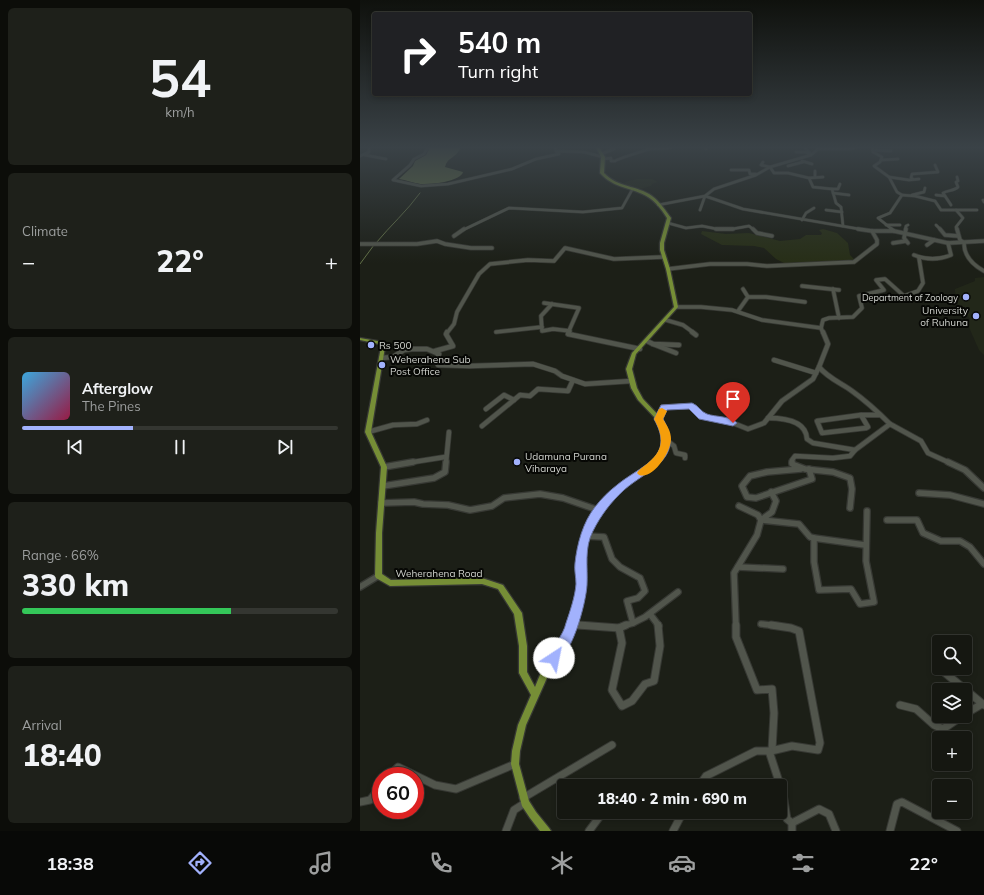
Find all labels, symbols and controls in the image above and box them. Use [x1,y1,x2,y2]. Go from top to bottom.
text: 540 m [458,25,541,60]
icon: right [392,28,444,80]
text: 54 [149,45,211,110]
text: Turn right [458,60,538,83]
text: km/h [165,104,195,120]
text: Climate [22,223,68,239]
text: 22° [156,242,204,280]
text: − [22,248,35,276]
text: + [325,248,338,276]
place label: Department of Zoology [862,292,958,304]
marker: Department of Zoology [961,292,971,302]
place label: University of Ruhuna [920,304,969,329]
marker: University of Ruhuna [971,311,981,321]
place label: Rs 500 [379,339,411,352]
marker: Rs 500 [366,340,376,350]
place label: Weherahena Sub Post Office [390,353,471,378]
marker: Weherahena Sub Post Office [377,360,387,370]
text: Afterglow [82,379,153,398]
pin [716,382,750,423]
icon: arrive [722,388,744,410]
text: The Pines [82,398,141,414]
icon: previous [64,436,86,458]
icon: pause [169,436,191,458]
icon: next [274,436,296,458]
place label: Udamuna Purana Viharaya [525,450,607,475]
marker: Udamuna Purana Viharaya [512,457,522,467]
text: Range · 66% [22,547,99,563]
text: 330 km [22,566,129,604]
street label: Weherahena Road [395,567,483,580]
map controls [932,635,972,819]
button: search [932,635,972,675]
position arrow [533,637,575,679]
button: layers [932,683,972,723]
text: Arrival [22,717,62,733]
button: + [932,731,972,771]
text: 18:40 [22,736,102,774]
speed limit sign: 60 [372,767,424,819]
button: − [932,779,972,819]
text: 18:40 · 2 min · 690 m [597,789,747,808]
icon: directions [186,849,214,877]
icon: music [307,849,335,877]
icon: phone [427,849,455,877]
icon: climate [548,849,576,877]
icon: car [668,849,696,877]
icon: filters [789,849,817,877]
text: 18:38 [46,852,94,875]
text: 22° [909,852,938,875]

